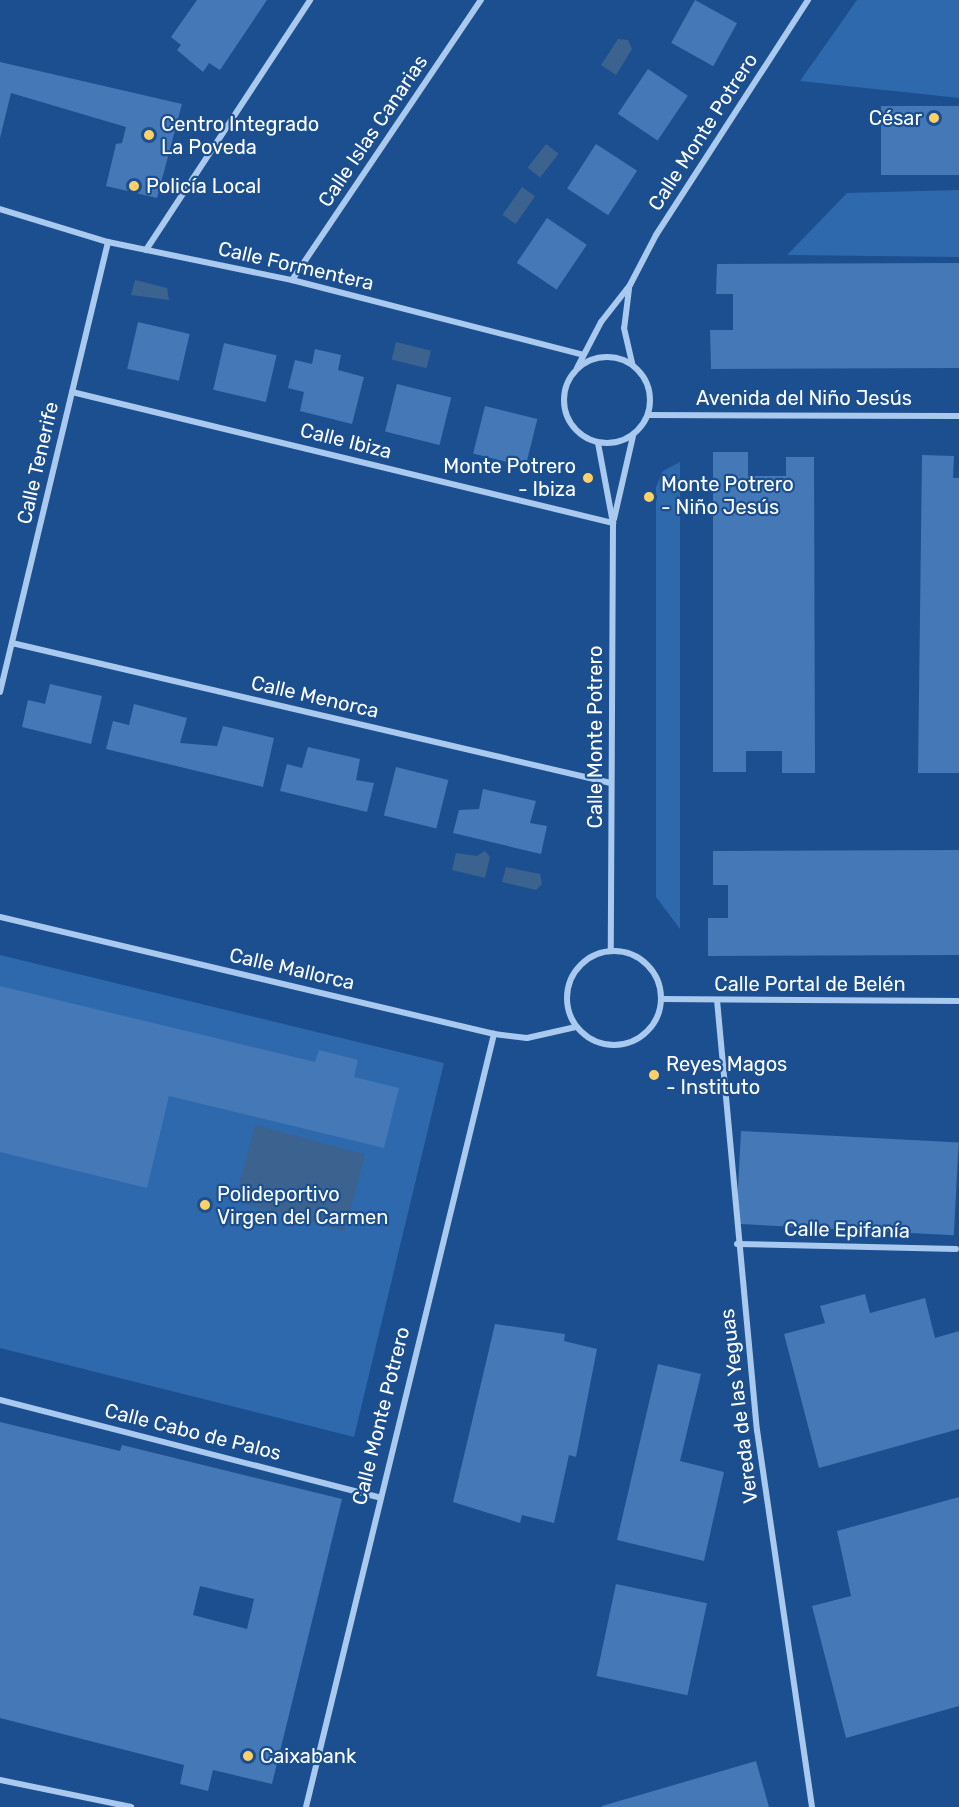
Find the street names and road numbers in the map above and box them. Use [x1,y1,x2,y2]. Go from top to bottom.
street label: Calle Monte Potrero [643,49,763,215]
street label: Calle Islas Canarias [313,50,433,212]
street label: Calle Formentera [216,236,376,296]
street label: Avenida del Niño Jesús [696,386,912,410]
street label: Calle Tenerife [12,399,64,527]
street label: Calle Ibiza [298,418,394,464]
street label: Calle Monte Potrero [583,646,607,828]
street label: Calle Menorca [249,671,381,723]
street label: Calle Mallorca [227,943,357,995]
street label: Calle Portal de Belén [714,972,906,996]
street label: Calle Epifanía [784,1217,910,1243]
street label: Vereda de las Yeguas [715,1307,763,1505]
street label: Calle Monte Potrero [347,1324,415,1508]
street label: Calle Cabo de Palos [102,1398,284,1466]

